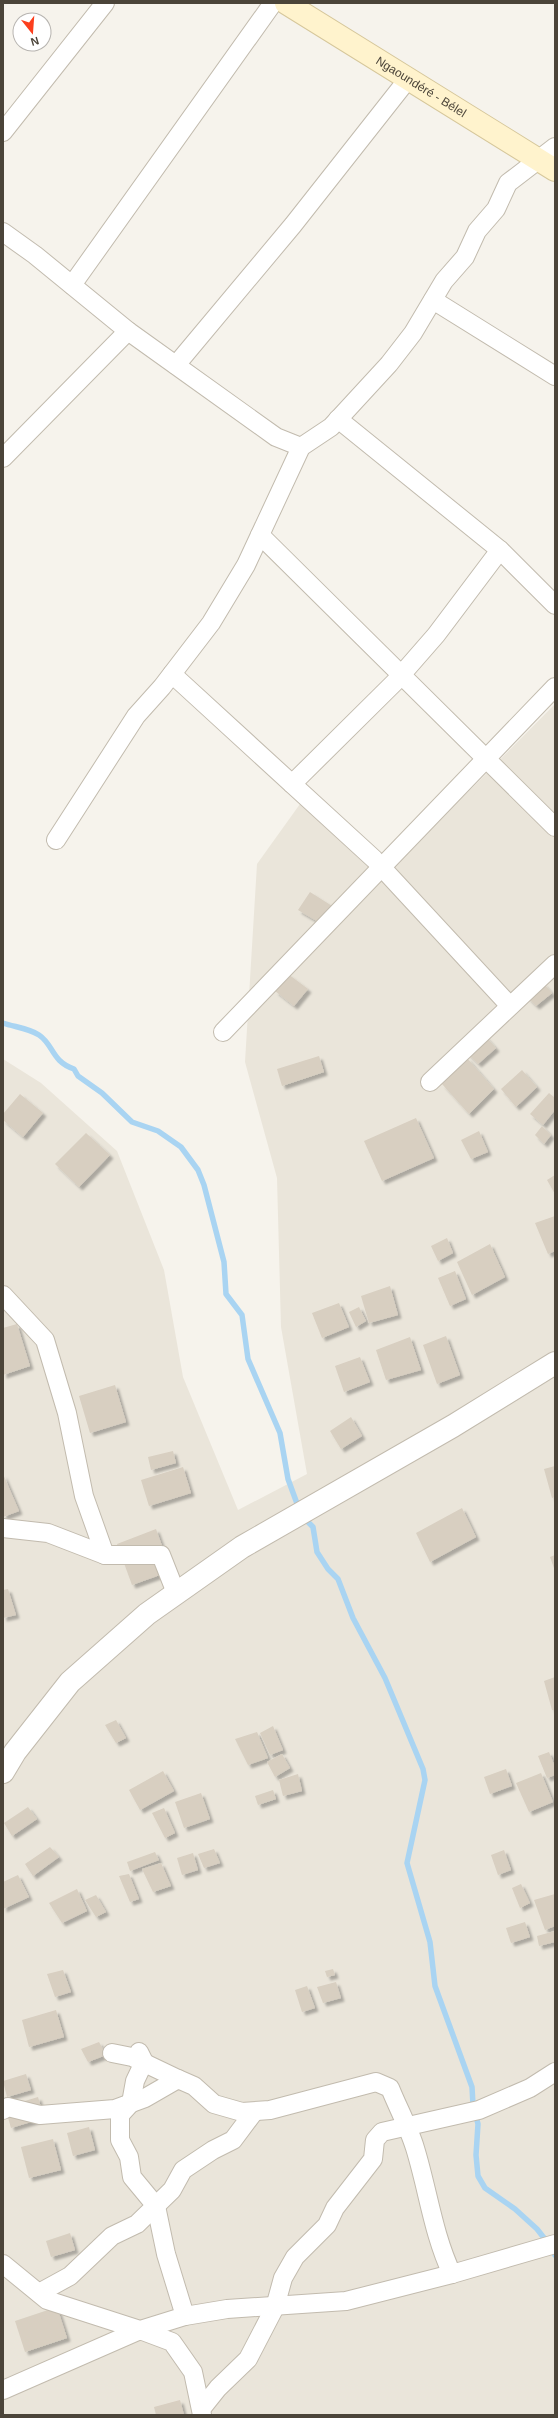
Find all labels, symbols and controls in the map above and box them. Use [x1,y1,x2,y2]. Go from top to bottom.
north arrow [12,12,52,52]
text: N [29,35,40,48]
street label: Ngaoundéré - Bélel [373,54,469,120]

